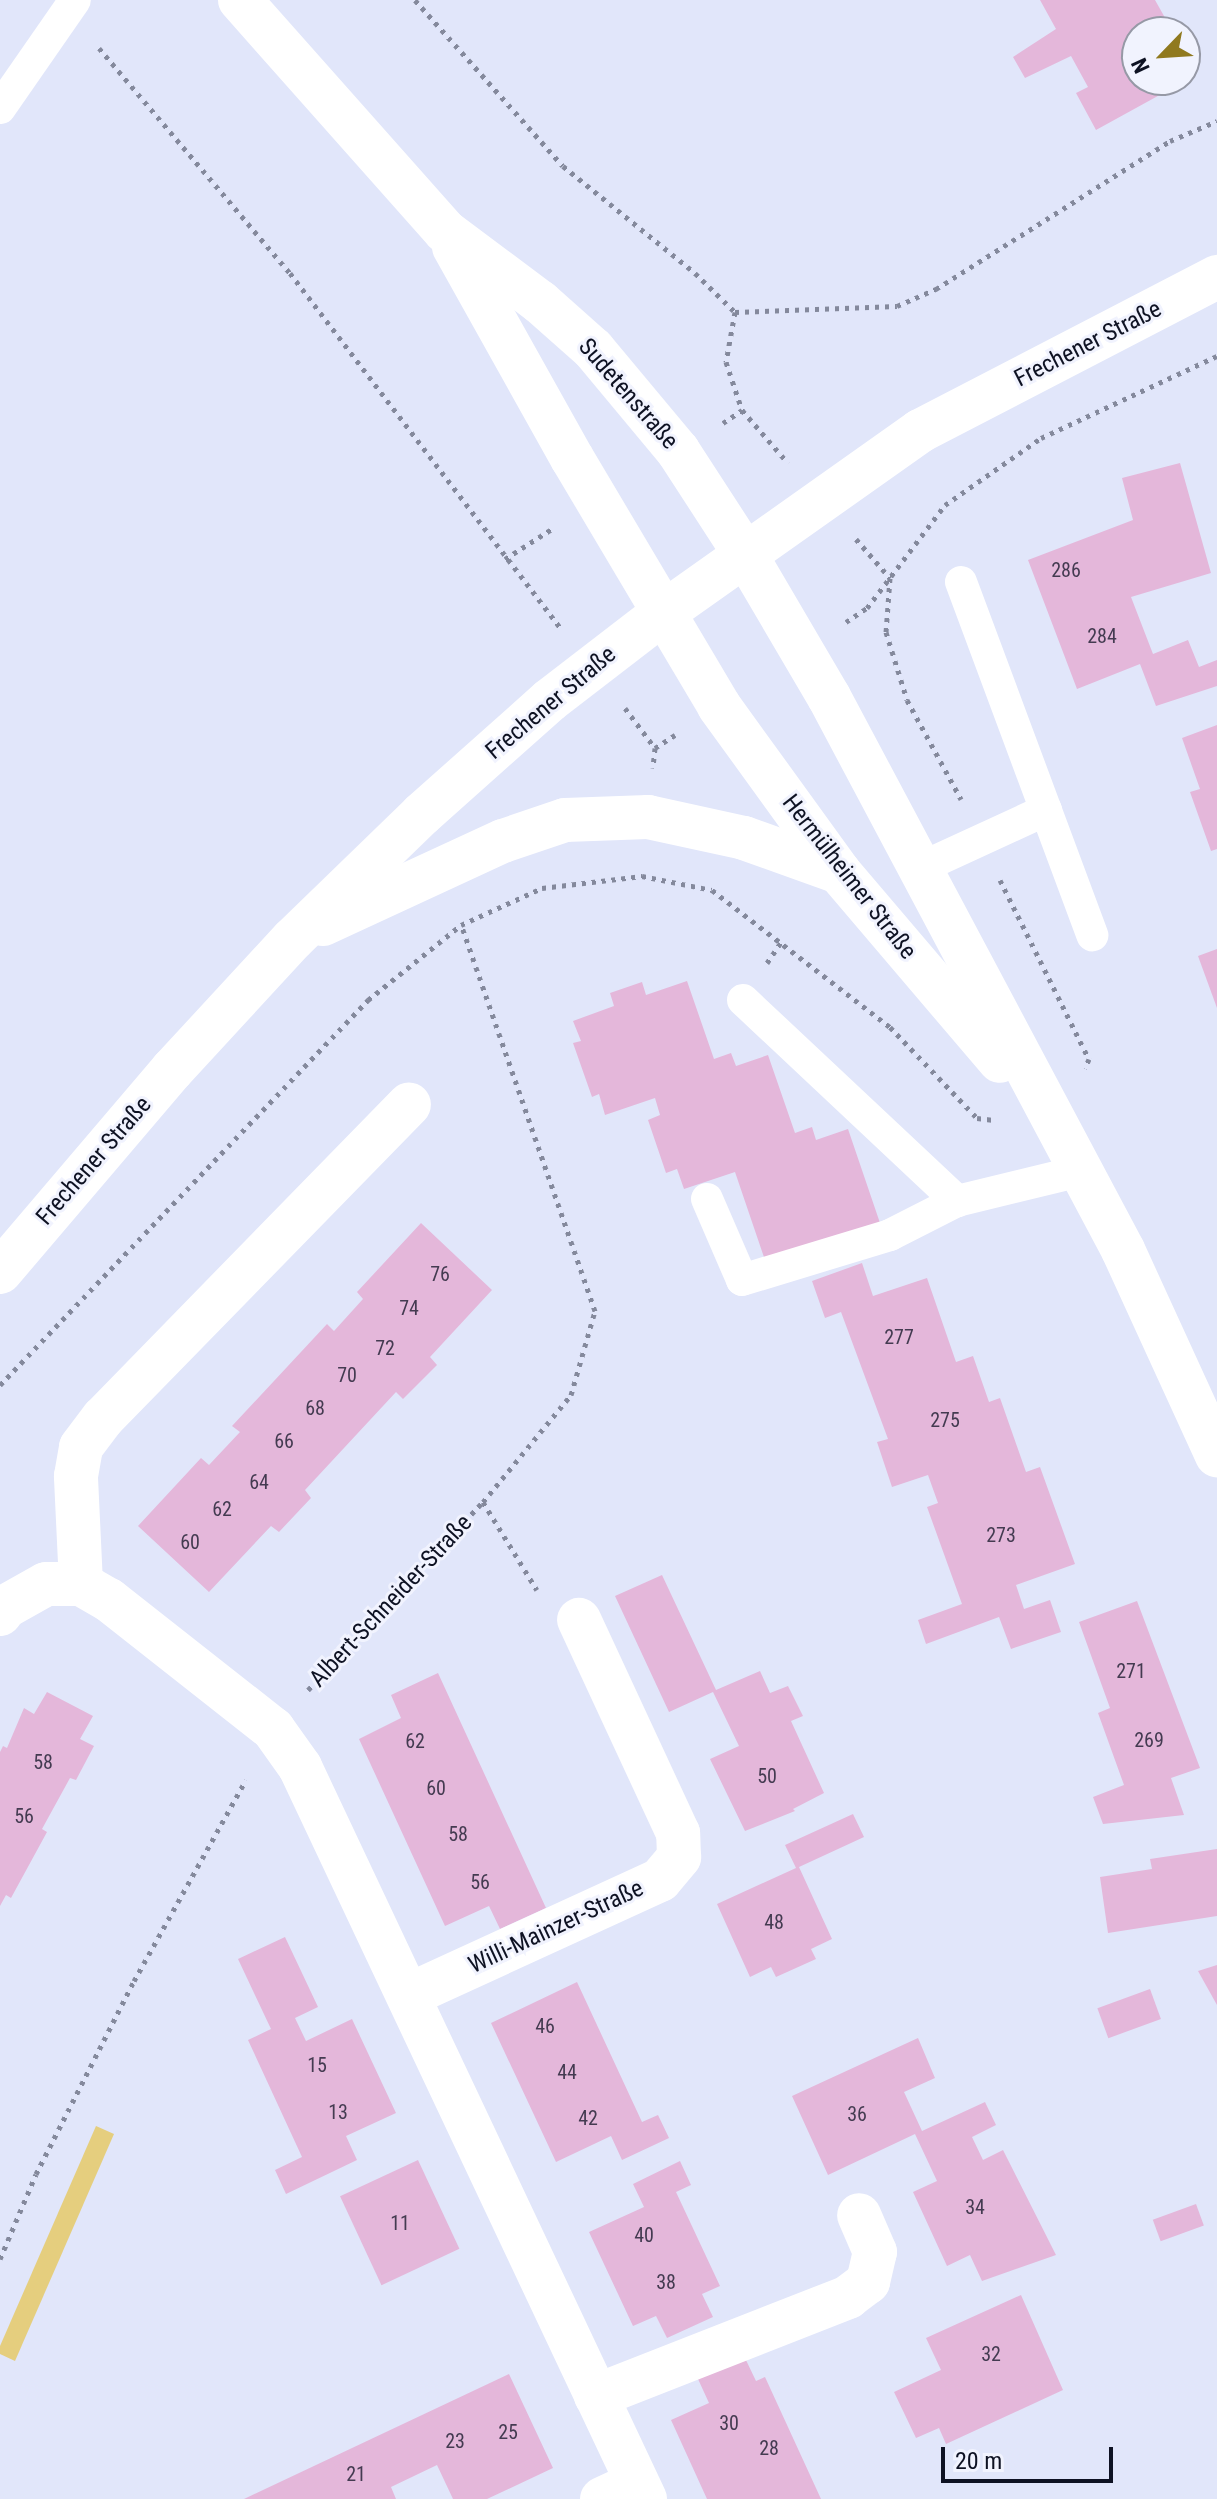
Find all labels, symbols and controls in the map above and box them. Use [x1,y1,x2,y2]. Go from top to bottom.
north arrow [1121,16,1201,96]
text: N [1126,54,1155,77]
street label: Frechener Straße [1010,295,1166,393]
street label: Sudetenstraße [572,333,684,455]
house number: 286 [1051,558,1081,582]
house number: 284 [1087,624,1117,648]
street label: Frechener Straße [480,640,622,766]
street label: Hermülheimer Straße [776,789,922,965]
street label: Frechener Straße [30,1091,158,1231]
house number: 76 [430,1262,450,1286]
house number: 74 [399,1296,419,1320]
house number: 277 [884,1325,914,1349]
house number: 72 [375,1336,395,1360]
house number: 70 [337,1363,357,1387]
house number: 68 [305,1396,325,1420]
house number: 275 [930,1408,960,1432]
house number: 66 [274,1429,294,1453]
house number: 64 [249,1470,269,1494]
house number: 62 [212,1497,232,1521]
street label: Albert-Schneider-Straße [304,1509,478,1693]
house number: 273 [986,1523,1016,1547]
house number: 60 [180,1530,200,1554]
house number: 271 [1116,1659,1146,1683]
house number: 269 [1134,1728,1164,1752]
house number: 62 [405,1729,425,1753]
house number: 58 [33,1750,53,1774]
house number: 50 [757,1764,777,1788]
house number: 60 [426,1776,446,1800]
house number: 56 [14,1804,34,1828]
house number: 58 [448,1822,468,1846]
house number: 56 [470,1870,490,1894]
street label: Willi-Mainzer-Straße [464,1874,648,1980]
house number: 48 [764,1910,784,1934]
house number: 46 [535,2014,555,2038]
house number: 15 [307,2053,327,2077]
house number: 44 [557,2060,577,2084]
house number: 13 [328,2100,348,2124]
house number: 36 [847,2102,867,2126]
house number: 42 [578,2106,598,2130]
house number: 34 [965,2195,985,2219]
house number: 11 [390,2211,410,2235]
house number: 40 [634,2223,654,2247]
house number: 38 [656,2270,676,2294]
house number: 32 [981,2342,1001,2366]
house number: 30 [719,2411,739,2435]
house number: 25 [498,2420,518,2444]
house number: 23 [445,2429,465,2453]
scale bar [945,2431,1117,2481]
house number: 28 [759,2436,779,2460]
text: 20 m [955,2447,1002,2475]
house number: 21 [346,2462,366,2486]

